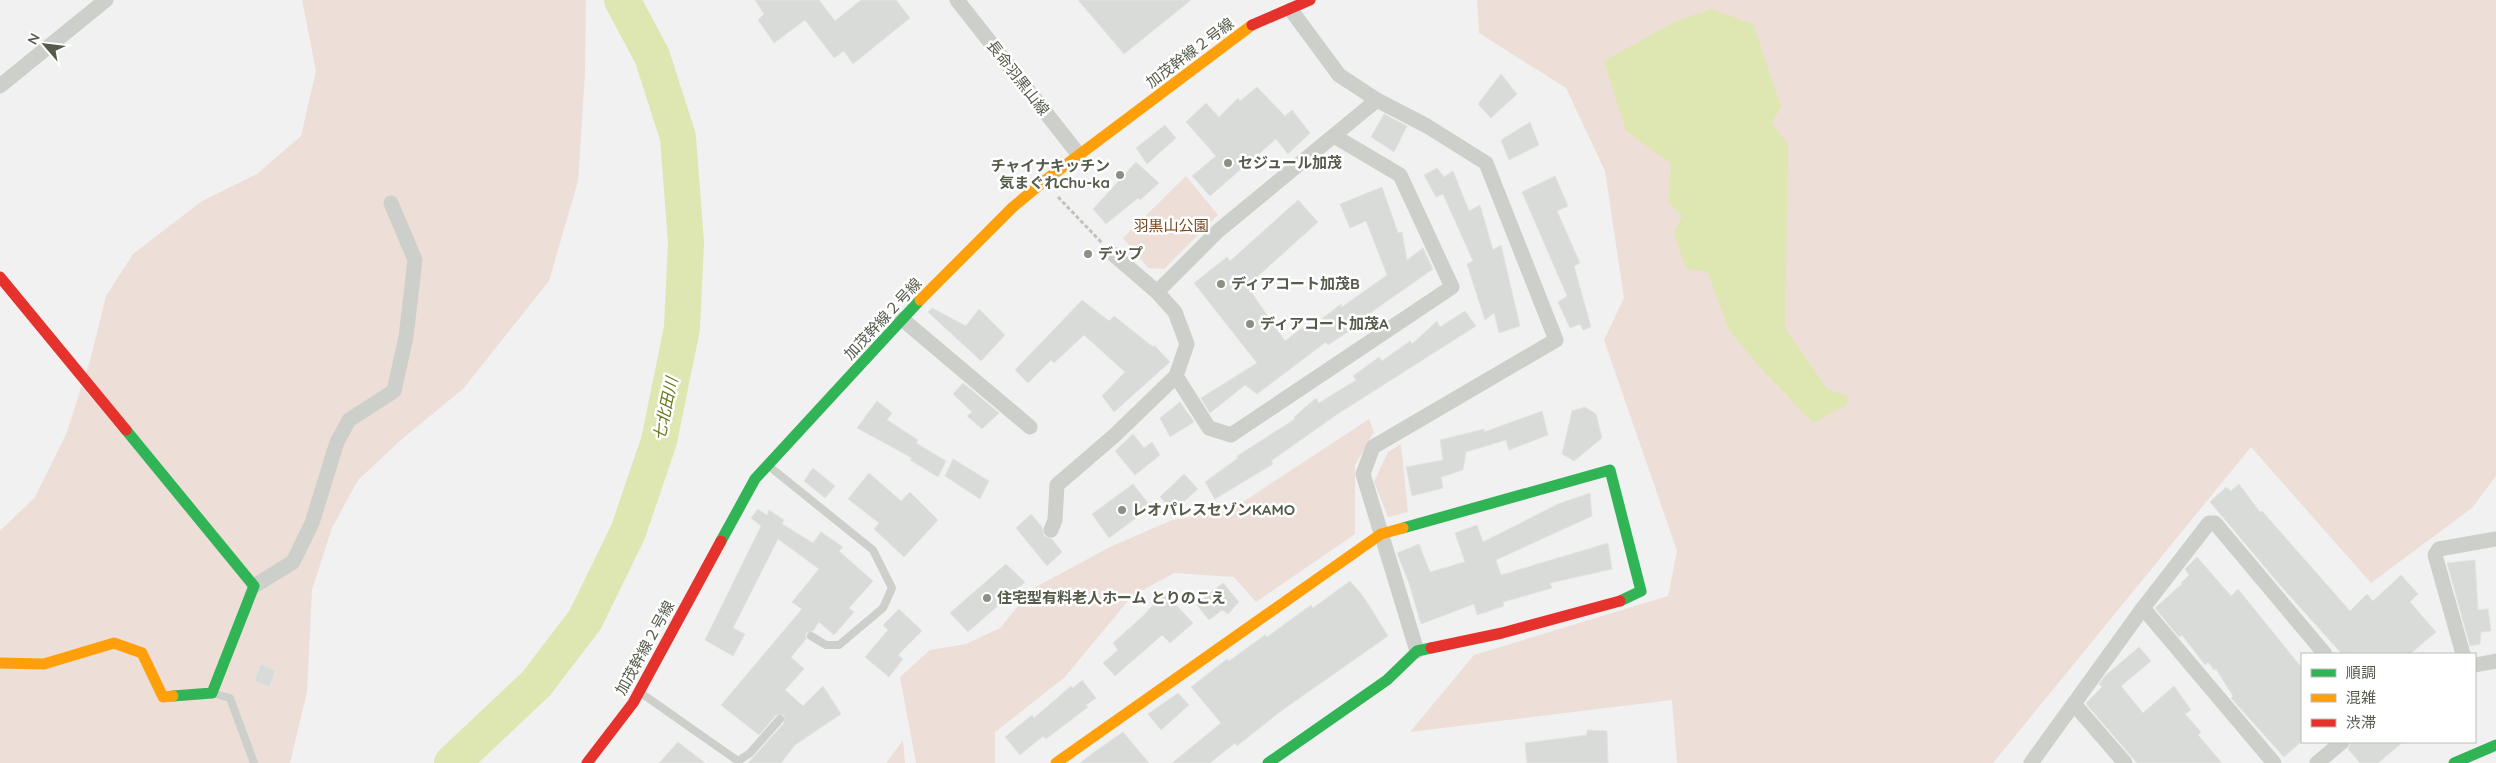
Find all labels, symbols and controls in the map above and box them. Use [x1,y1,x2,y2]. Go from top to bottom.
street label: 加茂幹線２号線 [1142,13,1237,92]
north arrow [20,20,70,70]
text: N [23,30,44,48]
street label: 長命羽黒山線 [983,36,1054,119]
place label: セジュール加茂 [1238,153,1342,172]
place label: チャイナキッチン 気まぐれChu-ka [990,156,1110,192]
marker: セジュール加茂 [1222,157,1234,169]
marker: チャイナキッチン 気まぐれChu-ka [1114,169,1126,181]
park label: 羽黒山公園 [1133,216,1209,235]
place label: デップ [1098,244,1143,263]
marker: デップ [1082,248,1094,260]
street label: 加茂幹線２号線 [840,274,925,364]
place label: ディアコート加茂B [1231,274,1360,293]
marker: ディアコート加茂B [1215,278,1227,290]
place label: ディアコート加茂A [1260,314,1389,333]
marker: ディアコート加茂A [1244,318,1256,330]
water label: 七北田川 [649,374,682,442]
place label: レオパレスセゾンKAMO [1132,500,1295,519]
marker: レオパレスセゾンKAMO [1116,504,1128,516]
place label: 住宅型有料老人ホーム とりのこえ [997,588,1226,607]
marker: 住宅型有料老人ホーム とりのこえ [981,592,993,604]
street label: 加茂幹線２号線 [611,597,678,698]
legend [2301,653,2476,743]
text: 順調 [2346,663,2376,682]
text: 混雑 [2346,688,2376,707]
text: 渋滞 [2346,713,2376,732]

